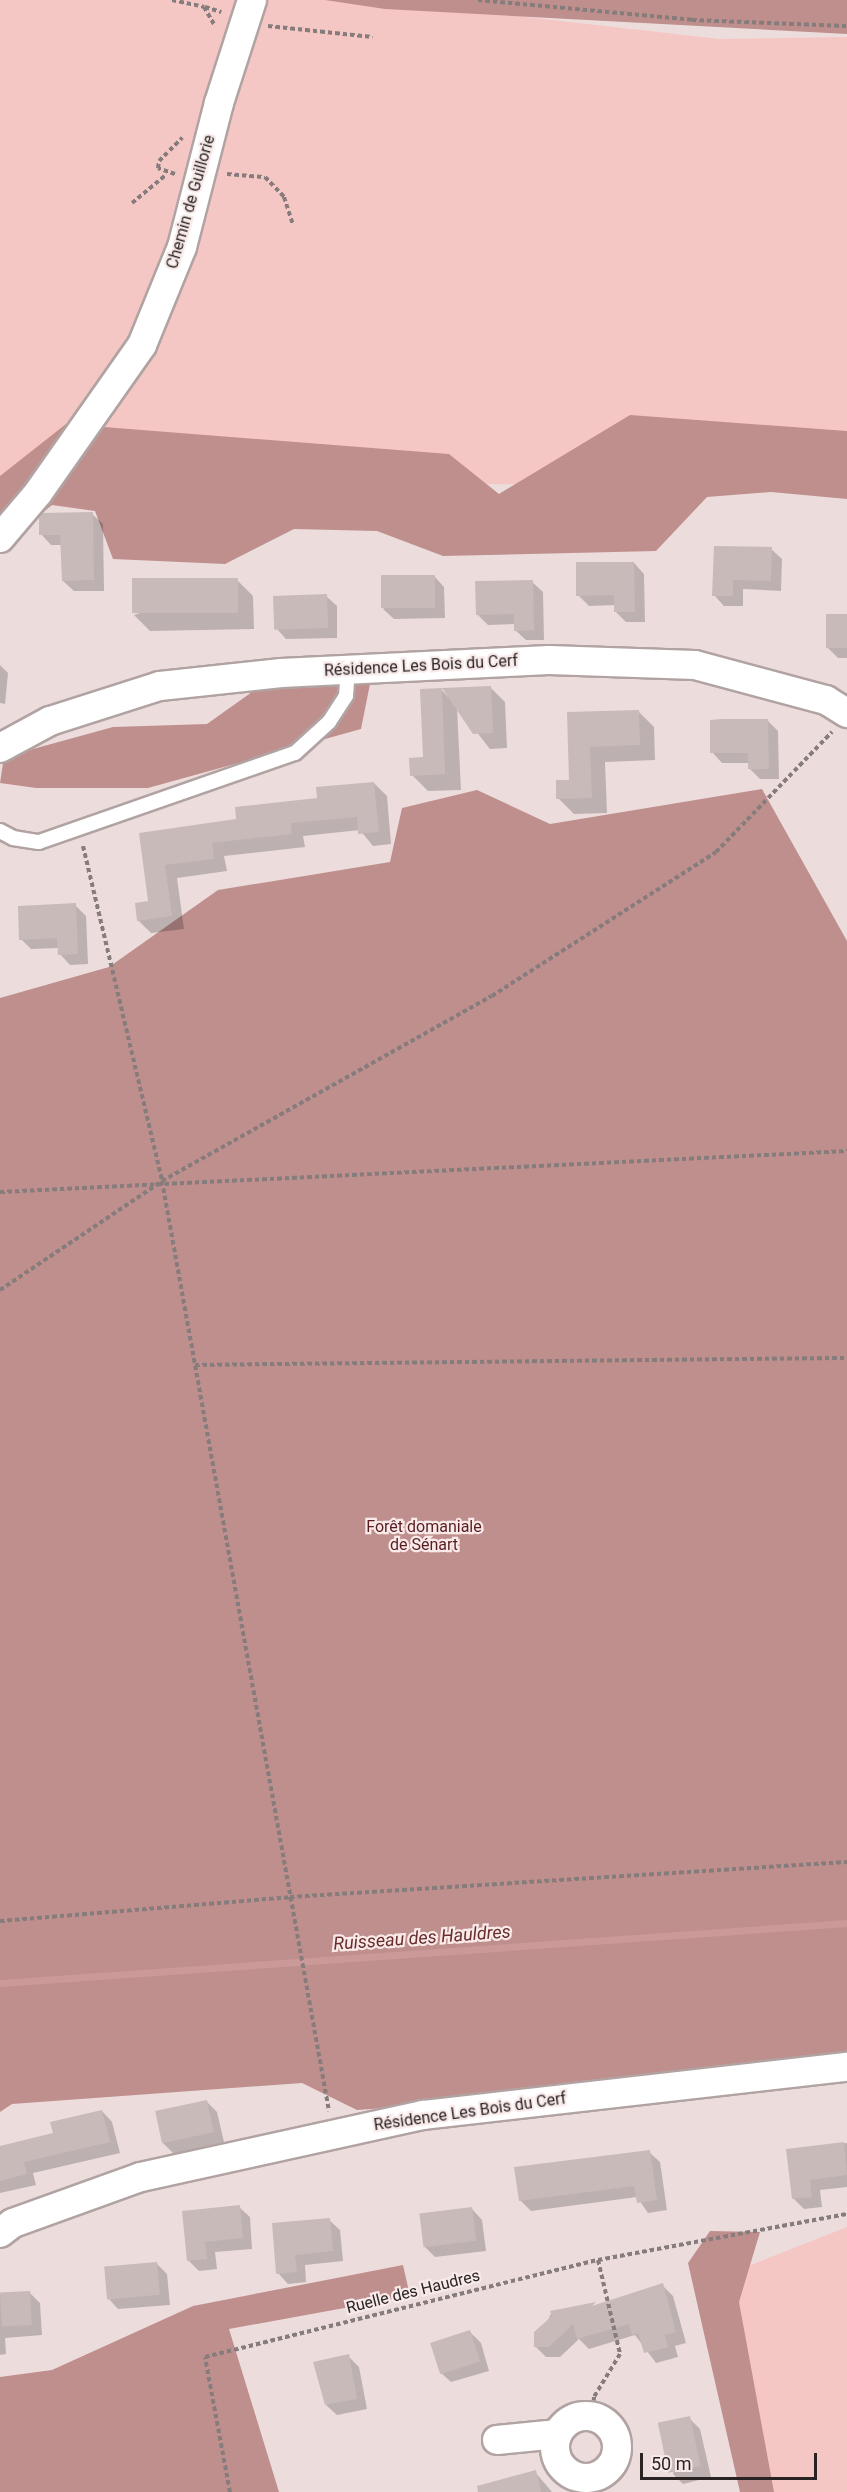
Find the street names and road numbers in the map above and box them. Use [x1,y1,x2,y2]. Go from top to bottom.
street label: Chemin de Guillorie [163,133,219,271]
street label: Résidence Les Bois du Cerf [324,651,518,681]
street label: Résidence Les Bois du Cerf [373,2089,567,2135]
street label: Ruelle des Haudres [344,2266,482,2318]

